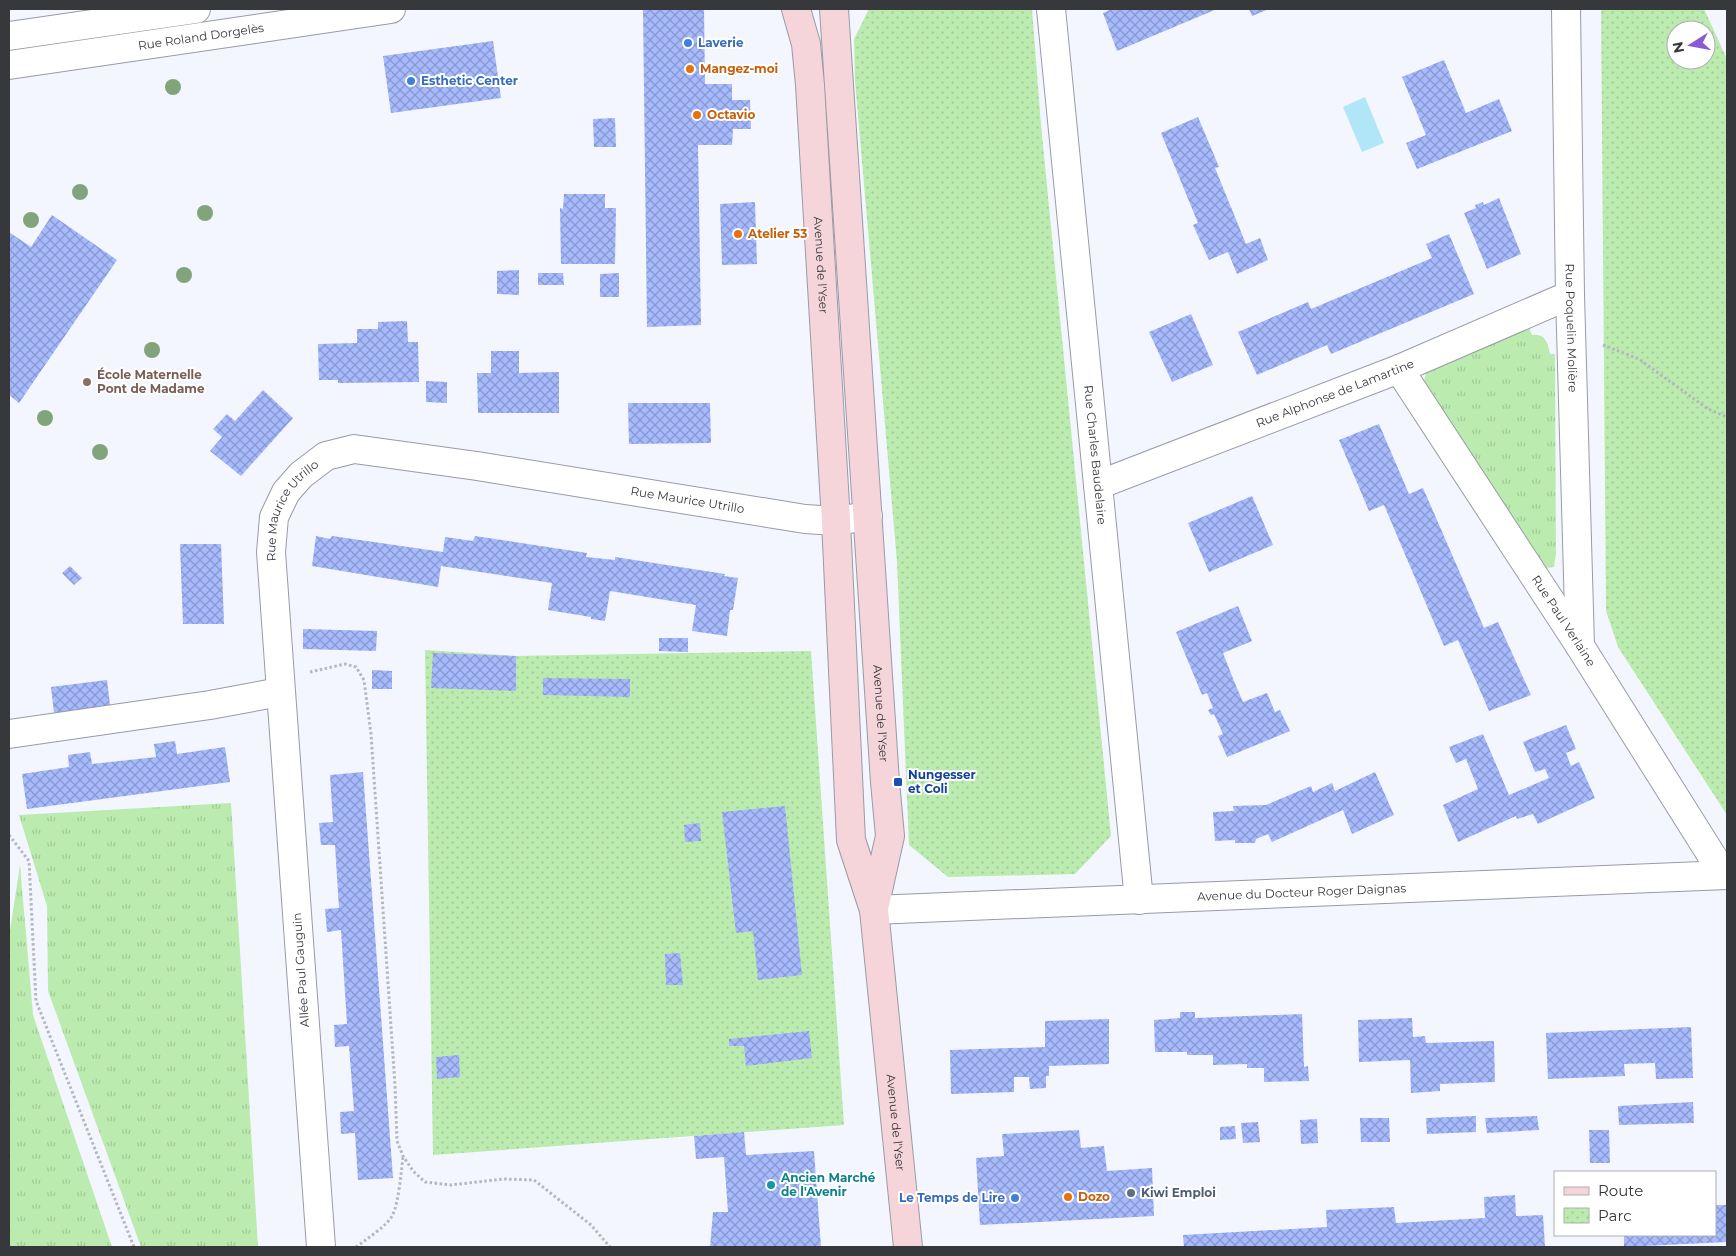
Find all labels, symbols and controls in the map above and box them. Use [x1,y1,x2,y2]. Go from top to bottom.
street label: Rue Roland Dorgelès [137,20,265,53]
north arrow [1666,20,1716,70]
place label: Laverie [698,35,744,50]
marker: Laverie [682,37,694,49]
text: N [1668,40,1688,55]
place label: Mangez-moi [700,61,778,76]
marker: Mangez-moi [684,63,696,75]
place label: Esthetic Center [421,73,518,88]
marker: Esthetic Center [405,75,417,87]
place label: Octavio [707,107,755,122]
marker: Octavio [691,109,703,121]
street label: Avenue de l'Yser [811,216,832,314]
place label: Atelier 53 [747,226,807,241]
marker: Atelier 53 [732,228,744,240]
street label: Rue Poquelin Molière [1563,263,1581,393]
street label: Rue Alphonse de Lamartine [1254,355,1416,430]
place label: École Maternelle Pont de Madame [97,367,205,396]
marker: École Maternelle Pont de Madame [81,376,93,388]
street label: Rue Charles Baudelaire [1081,384,1110,525]
street label: Rue Maurice Utrillo [263,456,321,562]
street label: Rue Maurice Utrillo [630,483,746,516]
street label: Rue Paul Verlaine [1529,572,1599,669]
street label: Avenue de l'Yser [870,664,892,763]
place label: Nungesser et Coli [908,767,976,796]
marker: Nungesser et Coli [892,776,904,788]
street label: Avenue du Docteur Roger Daignas [1197,880,1407,904]
street label: Allée Paul Gauguin [289,912,312,1028]
street label: Avenue de l'Yser [884,1073,908,1172]
place label: Ancien Marché de l'Avenir [780,1170,876,1199]
legend [1554,1171,1716,1236]
marker: Ancien Marché de l'Avenir [765,1179,777,1191]
text: Route [1598,1181,1643,1200]
place label: Kiwi Emploi [1141,1185,1216,1200]
marker: Kiwi Emploi [1125,1187,1137,1199]
place label: Dozo [1078,1189,1110,1204]
place label: Le Temps de Lire [899,1190,1005,1205]
marker: Dozo [1062,1191,1074,1203]
marker: Le Temps de Lire [1009,1192,1021,1204]
text: Parc [1598,1206,1632,1225]

